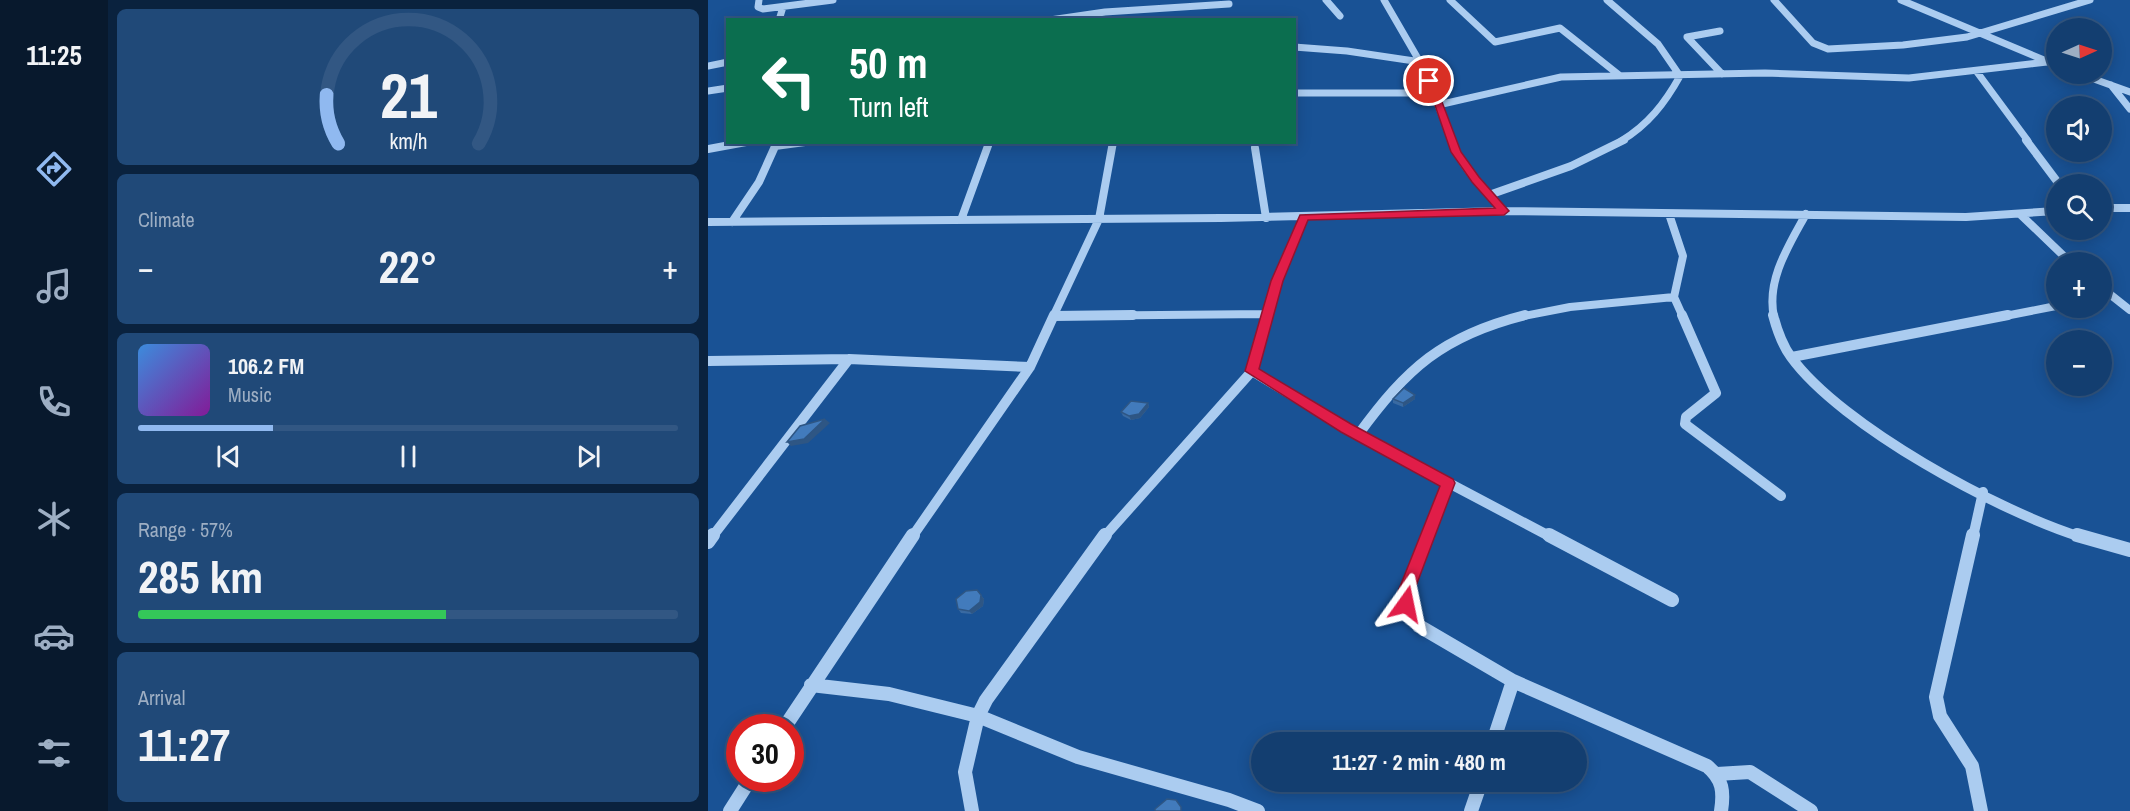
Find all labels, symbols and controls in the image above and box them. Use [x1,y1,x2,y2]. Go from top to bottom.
north arrow [2046,18,2112,84]
map controls [2046,18,2112,396]
text: 50 m [849,35,928,91]
text: 11:25 [26,37,82,73]
icon: left [750,42,828,120]
text: 21 [380,53,437,137]
pin [1403,55,1454,106]
icon: arrive [1412,64,1445,97]
text: Turn left [849,89,928,125]
button: sound [2046,96,2112,162]
text: km/h [389,127,427,156]
icon: directions [33,148,75,190]
button: search [2046,174,2112,240]
text: Climate [138,206,195,233]
text: 22° [378,236,438,297]
text: − [138,245,154,289]
text: + [662,245,678,289]
button: + [2046,252,2112,318]
icon: music [33,265,75,307]
button: − [2046,330,2112,396]
text: 106.2 FM [228,351,304,381]
icon: phone [33,381,75,423]
text: Music [228,381,272,408]
icon: previous [212,440,245,473]
icon: pause [392,440,425,473]
icon: next [572,440,605,473]
icon: climate [33,498,75,540]
text: Range · 57% [138,516,233,543]
text: 285 km [138,546,263,607]
position arrow [1374,572,1438,636]
icon: car [33,615,75,657]
text: Arrival [138,684,185,711]
text: 11:27 [138,714,230,775]
speed limit sign: 30 [726,714,804,792]
icon: filters [33,732,75,774]
text: 11:27 · 2 min · 480 m [1332,747,1506,777]

